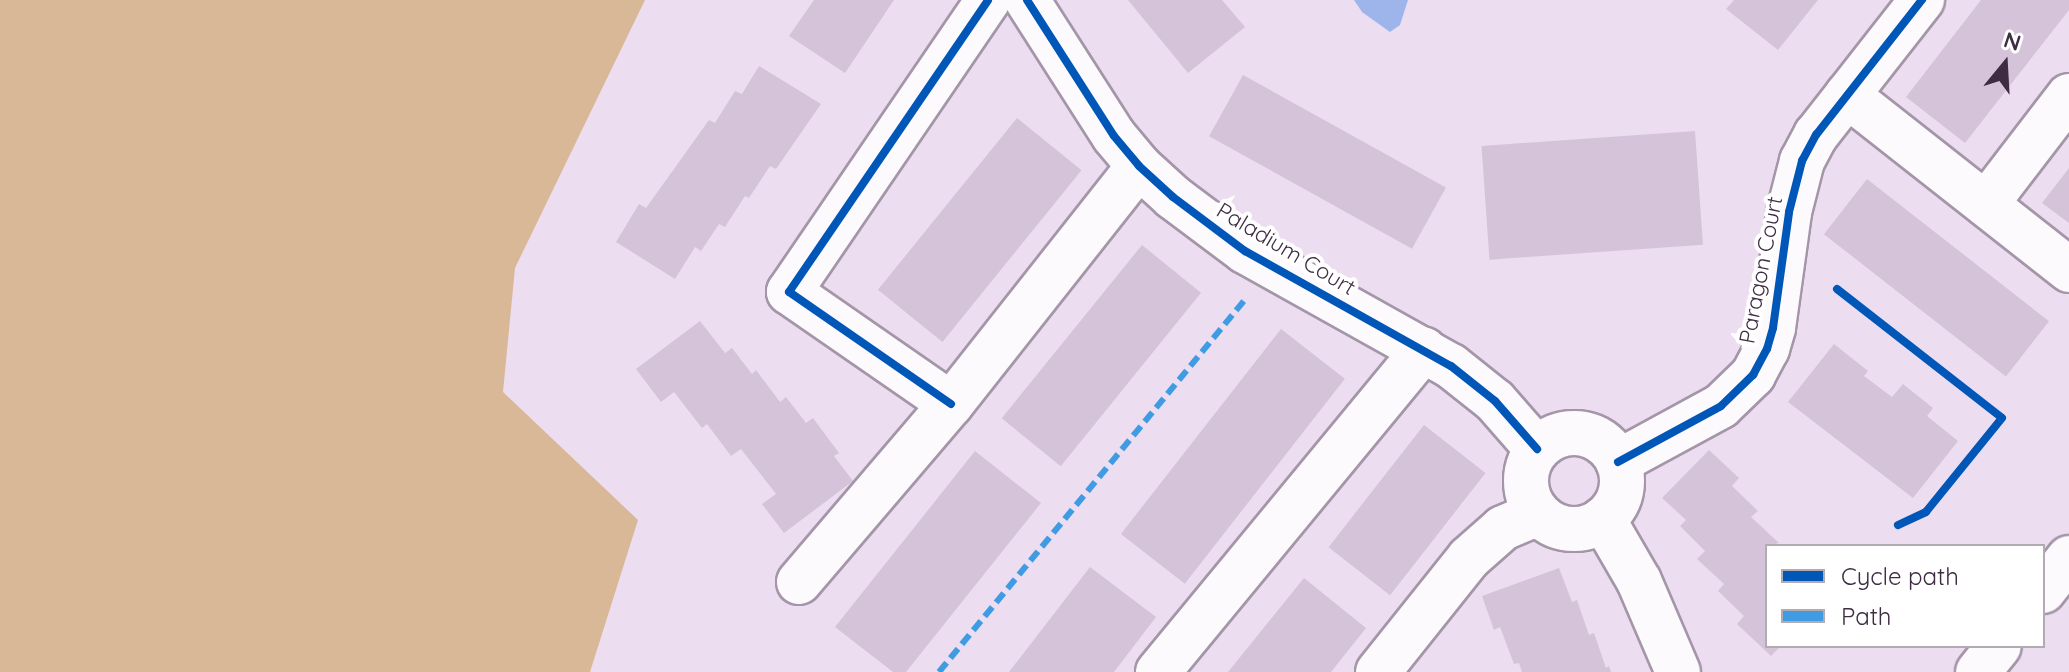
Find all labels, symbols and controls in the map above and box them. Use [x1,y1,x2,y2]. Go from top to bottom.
north arrow [1965,24,2045,104]
text: N [2000,25,2024,57]
street label: Paragon Court [1734,194,1788,346]
street label: Paladium Court [1212,197,1360,301]
legend [1765,544,2045,648]
text: Cycle path [1841,561,1959,591]
text: Path [1841,601,1892,631]

